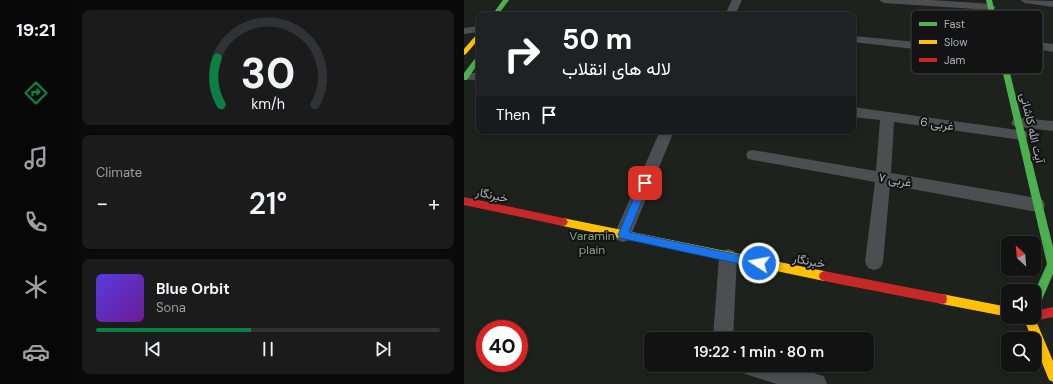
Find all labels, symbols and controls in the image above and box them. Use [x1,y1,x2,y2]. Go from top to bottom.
legend [911,10,1043,74]
text: Fast [944,17,965,31]
text: 19:21 [16,18,56,42]
text: 50 m [562,21,632,58]
icon: right [496,28,548,80]
text: Slow [944,35,968,49]
text: 30 [241,47,295,101]
text: Jam [944,53,965,67]
text: لاله های انقلاب [562,57,671,81]
icon: directions [22,79,50,107]
street label: آیت الله کاشانی [1016,91,1048,166]
text: km/h [251,95,285,113]
icon: arrive [538,104,560,126]
text: Then [496,105,530,125]
street label: 6 غربی [919,114,955,134]
icon: music [22,144,50,172]
text: Climate [96,164,142,181]
pin [628,166,662,200]
street label: ۷ غربی [877,169,913,191]
icon: arrive [634,172,656,194]
text: 21° [249,184,287,223]
street label: خبرنگار [473,184,510,206]
text: − [96,189,108,218]
text: + [428,189,440,218]
icon: phone [22,208,50,236]
park label: Varamin plain [569,228,615,258]
north arrow [1001,236,1041,276]
map controls [1001,236,1041,372]
position arrow [738,242,780,284]
street label: خبرنگار [790,250,827,272]
icon: climate [22,273,50,301]
text: Blue Orbit [156,279,230,299]
button: sound [1001,284,1041,324]
text: Sona [156,299,186,316]
speed limit sign: 40 [476,320,528,372]
button: search [1001,332,1041,372]
icon: car [22,338,50,366]
icon: previous [142,338,164,360]
icon: pause [257,338,279,360]
icon: next [372,338,394,360]
text: 19:22 · 1 min · 80 m [694,342,824,362]

